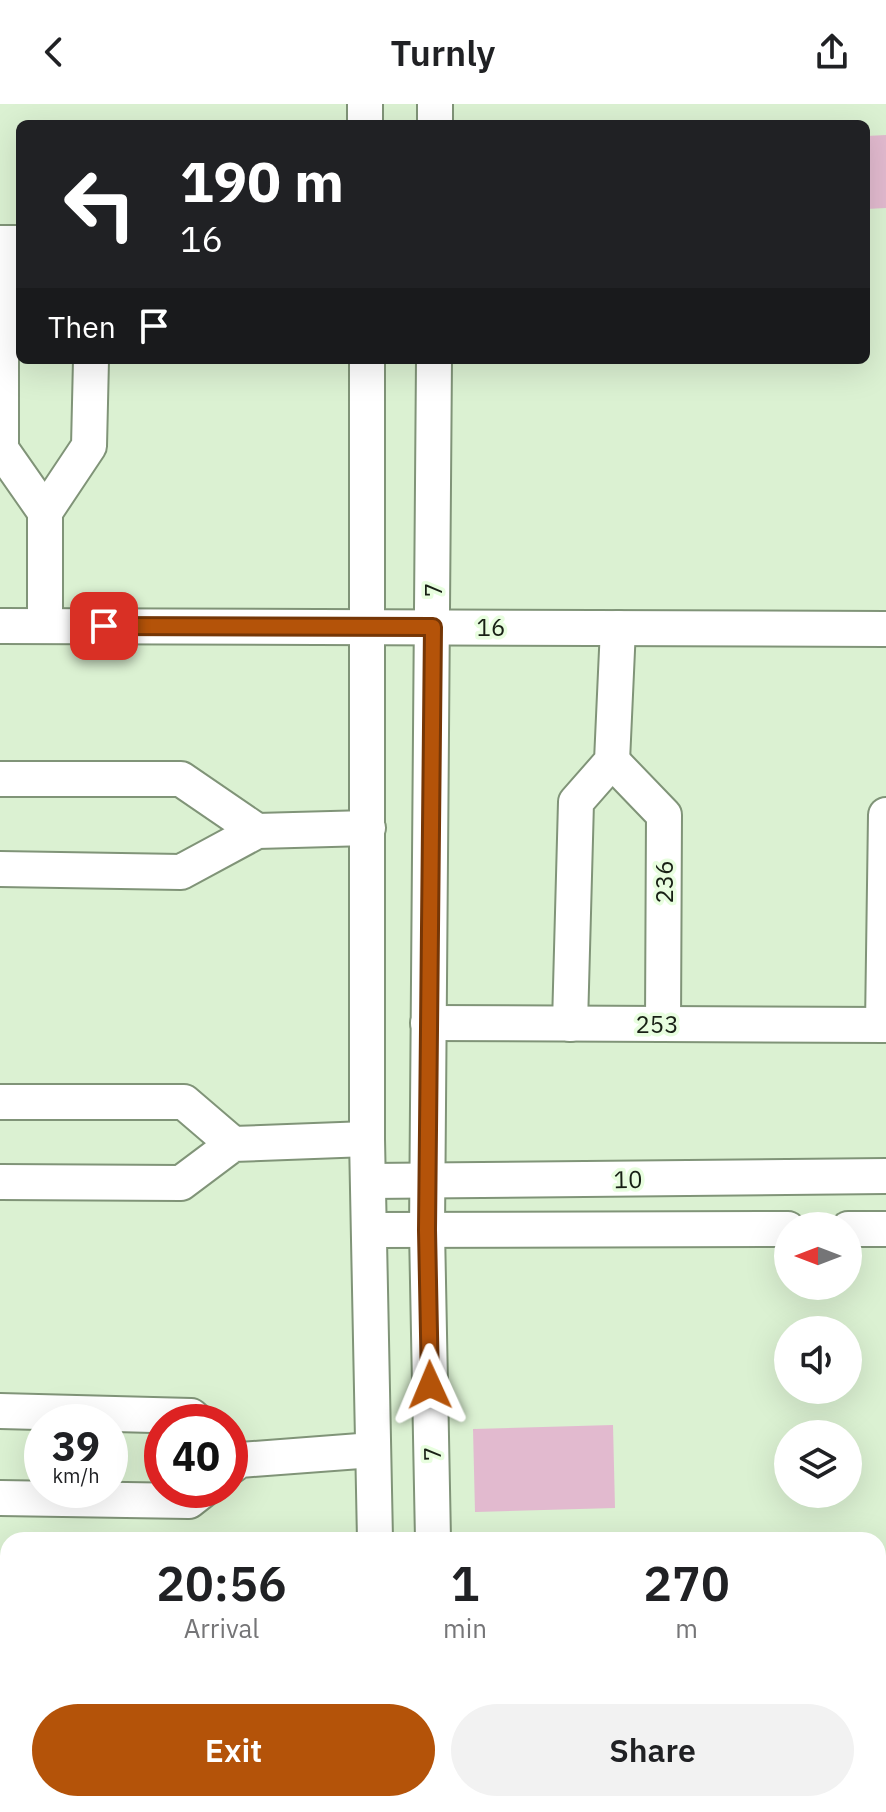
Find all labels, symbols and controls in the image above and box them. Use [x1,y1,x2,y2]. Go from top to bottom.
text: Turnly [391,29,495,76]
icon: back [32,30,76,74]
icon: share [810,30,854,74]
text: 190 m [180,145,344,217]
icon: left [48,152,152,256]
text: 16 [180,215,223,262]
icon: arrive [132,304,176,348]
text: Then [48,307,116,346]
street label: 7 [417,583,449,597]
pin [70,592,138,660]
icon: arrive [82,604,126,648]
street label: 16 [477,611,505,643]
street label: 236 [648,860,680,904]
street label: 253 [635,1008,679,1040]
street label: 10 [613,1163,643,1195]
north arrow [774,1212,862,1300]
map controls [774,1212,862,1508]
button: sound [774,1316,862,1404]
position arrow [388,1343,472,1427]
speed limit sign: 40 [144,1404,248,1508]
text: 39 [52,1420,100,1472]
button: layers [774,1420,862,1508]
street label: 7 [416,1447,448,1461]
text: km/h [52,1462,100,1489]
text: 20:56 [156,1552,287,1614]
text: 1 [451,1552,479,1614]
text: 270 [643,1552,730,1614]
text: Arrival [184,1611,259,1645]
text: min [443,1611,487,1645]
text: m [675,1611,698,1645]
button: Exit [32,1704,435,1796]
button: Share [451,1704,854,1796]

